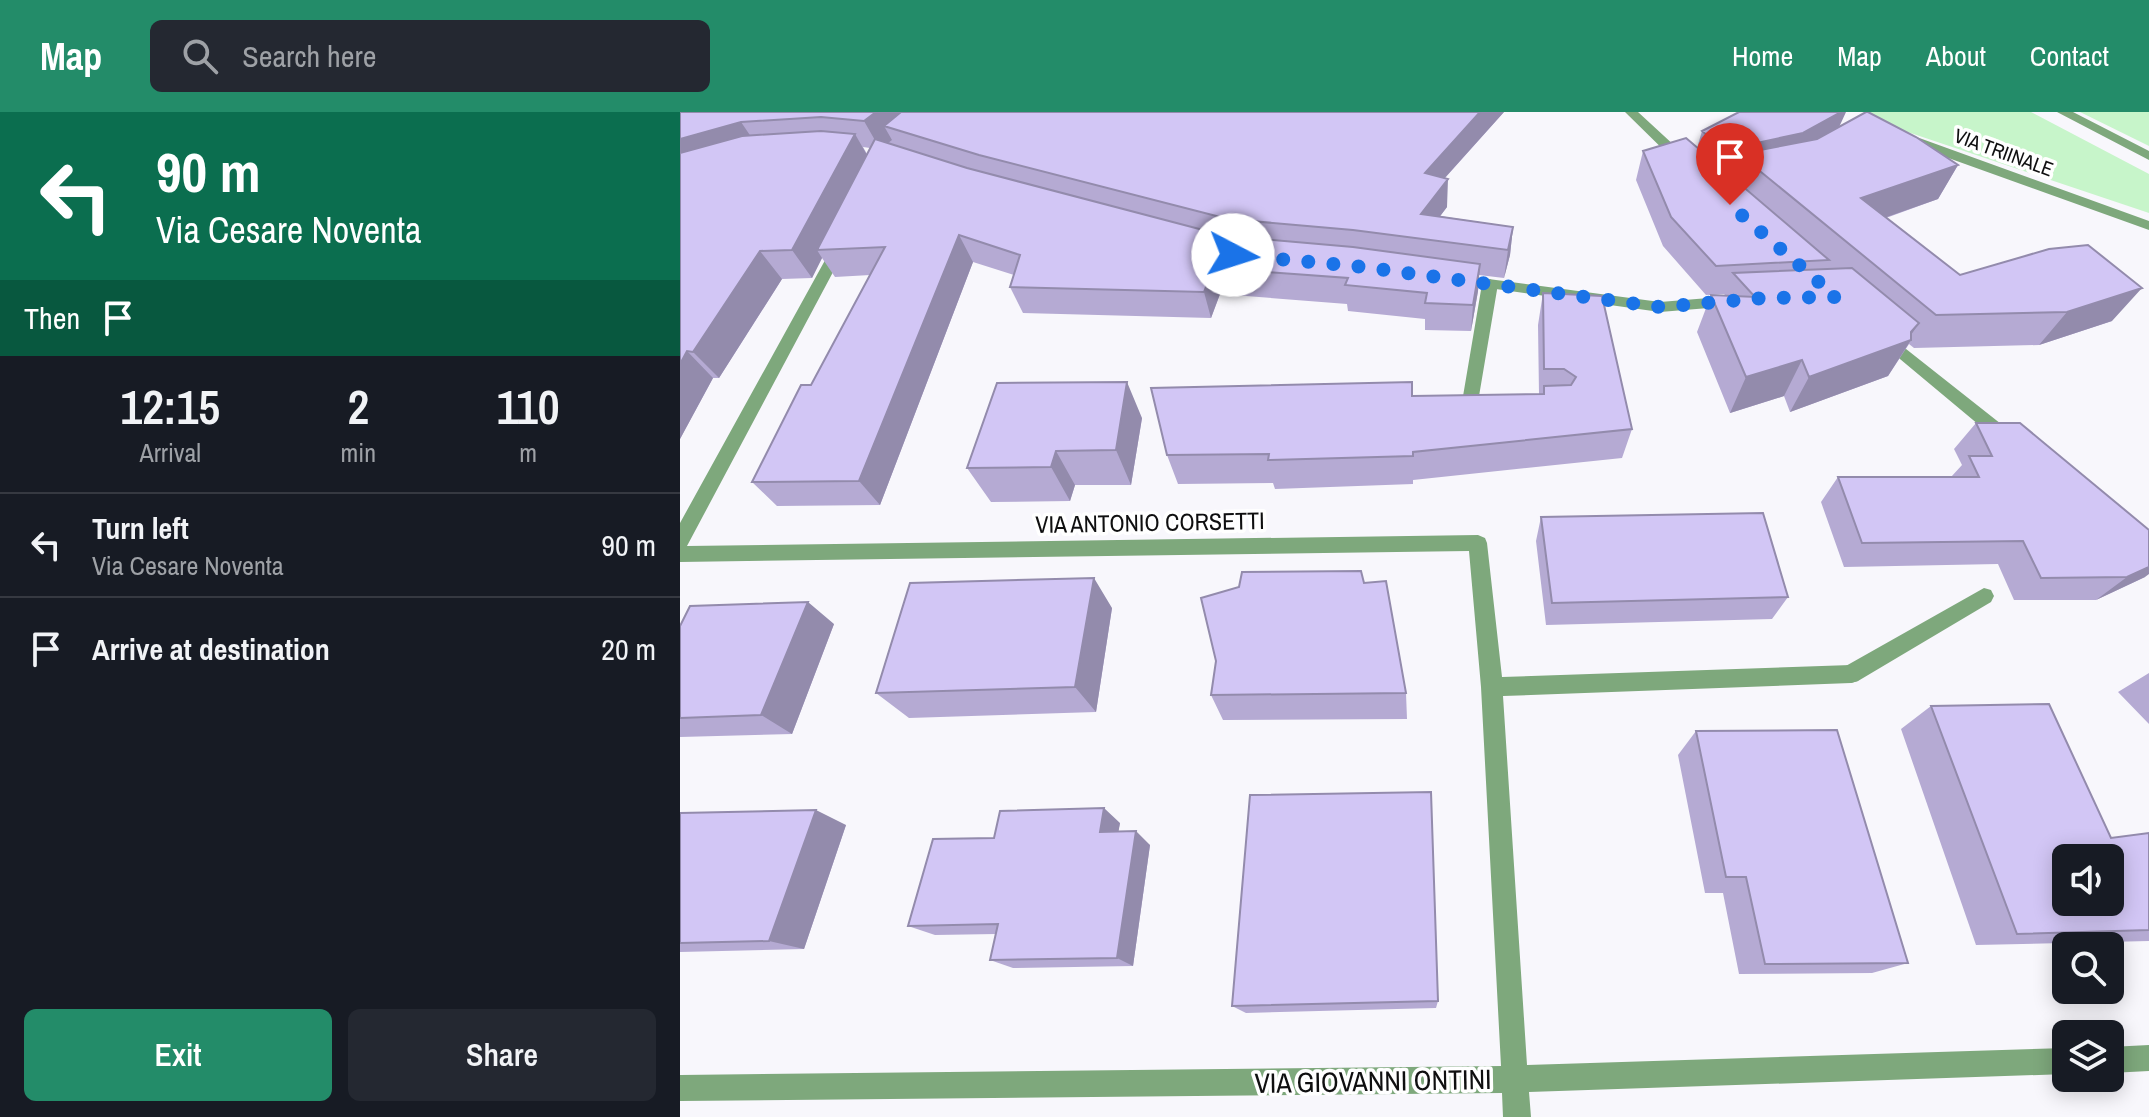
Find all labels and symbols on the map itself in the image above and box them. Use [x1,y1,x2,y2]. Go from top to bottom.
street label: VIA TRIINALE [1951,122,2057,182]
pin [1696,123,1764,205]
position arrow [1191,213,1275,297]
street label: VIA ANTONIO CORSETTI [1035,504,1265,540]
street label: VIA GIOVANNI ONTINI [1254,1060,1492,1102]

